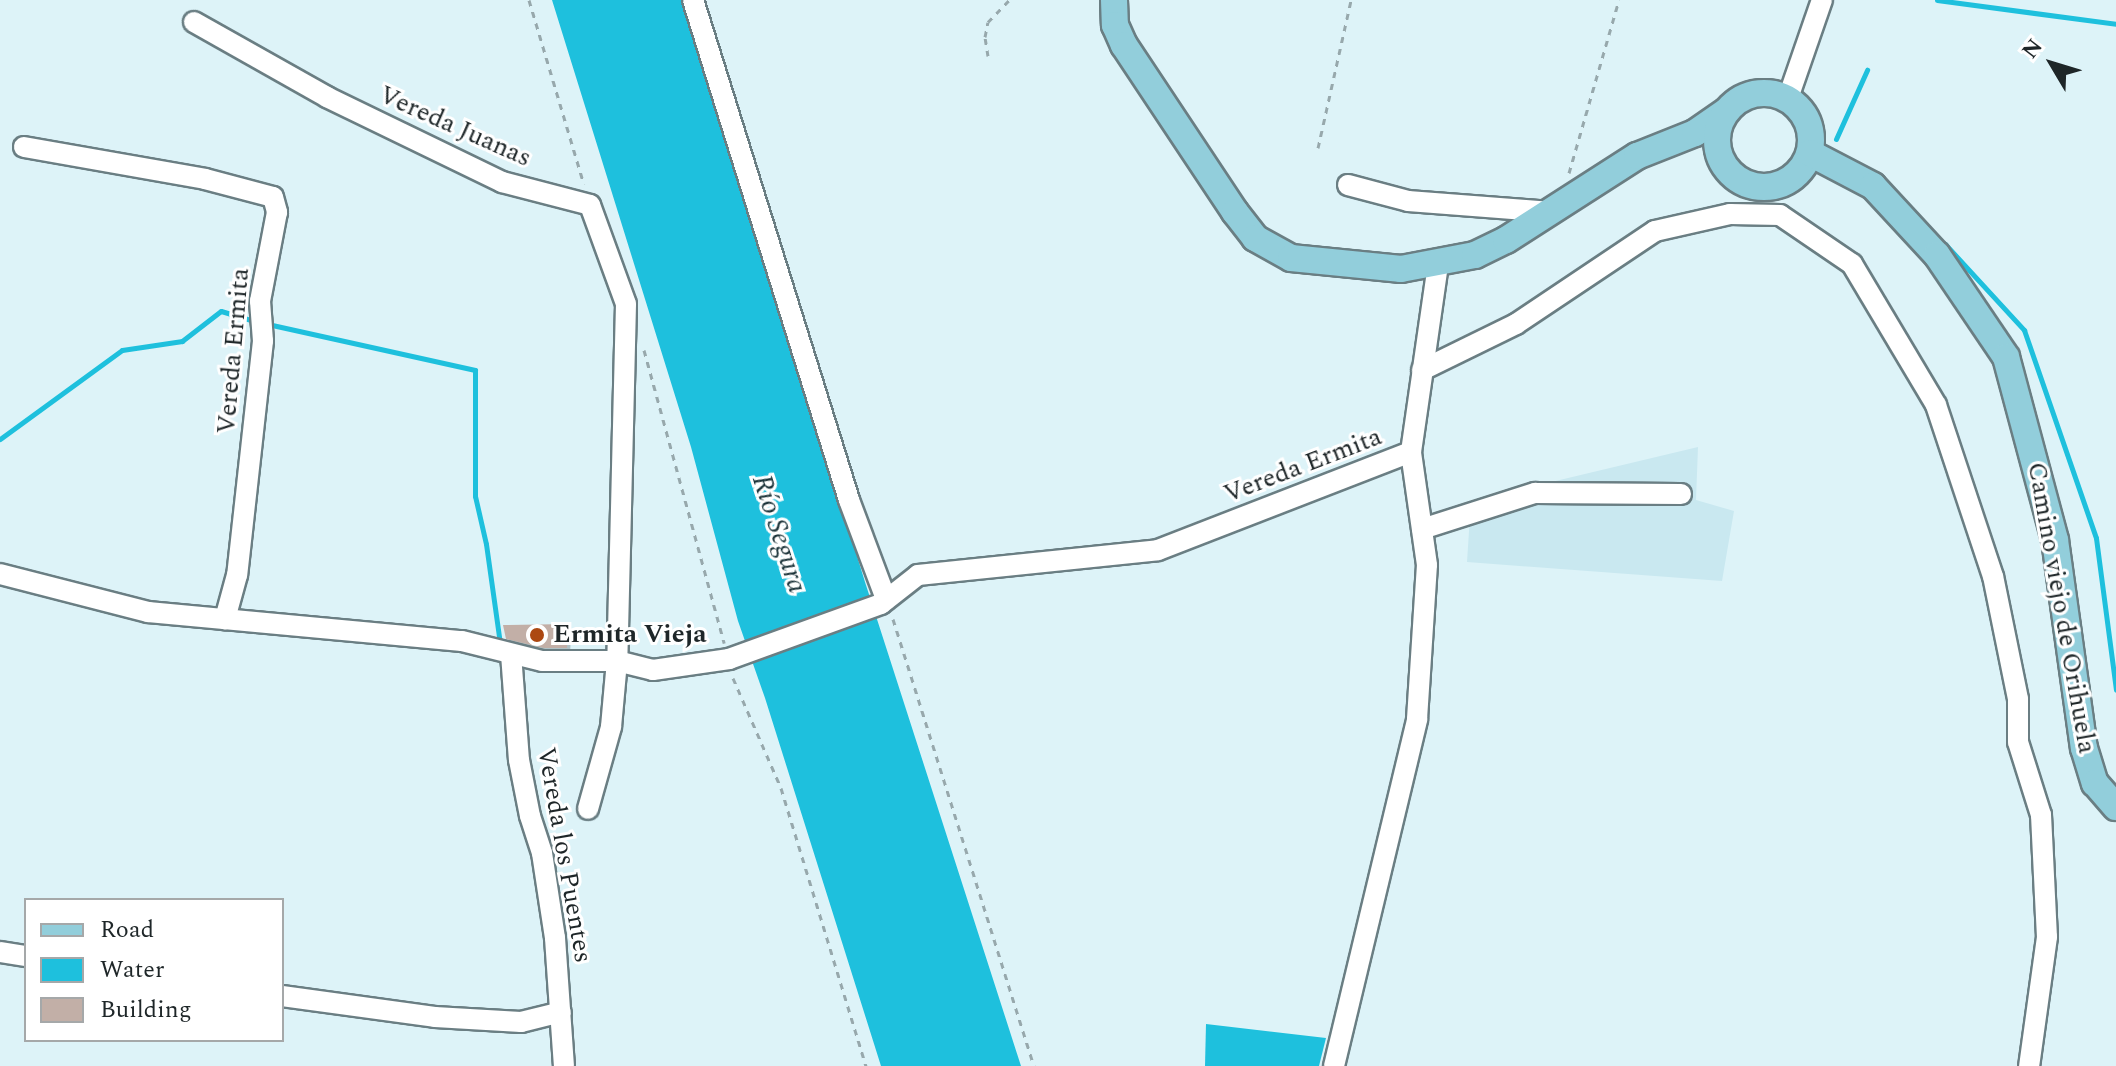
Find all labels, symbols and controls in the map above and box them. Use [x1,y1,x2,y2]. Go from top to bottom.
north arrow [2012,24,2092,104]
text: N [2014,32,2051,66]
street label: Vereda Juanas [374,80,536,174]
street label: Vereda Ermita [211,267,257,435]
street label: Vereda Ermita [1220,422,1386,510]
street label: Camino viejo de Orihuela [2020,460,2102,756]
water label: Río Segura [744,471,814,597]
place label: Ermita Vieja [553,619,707,651]
marker: Ermita Vieja [528,626,546,644]
street label: Vereda los Puentes [530,745,598,965]
legend [24,898,284,1042]
text: Road [100,912,154,948]
text: Water [100,952,164,988]
text: Building [100,992,192,1028]

